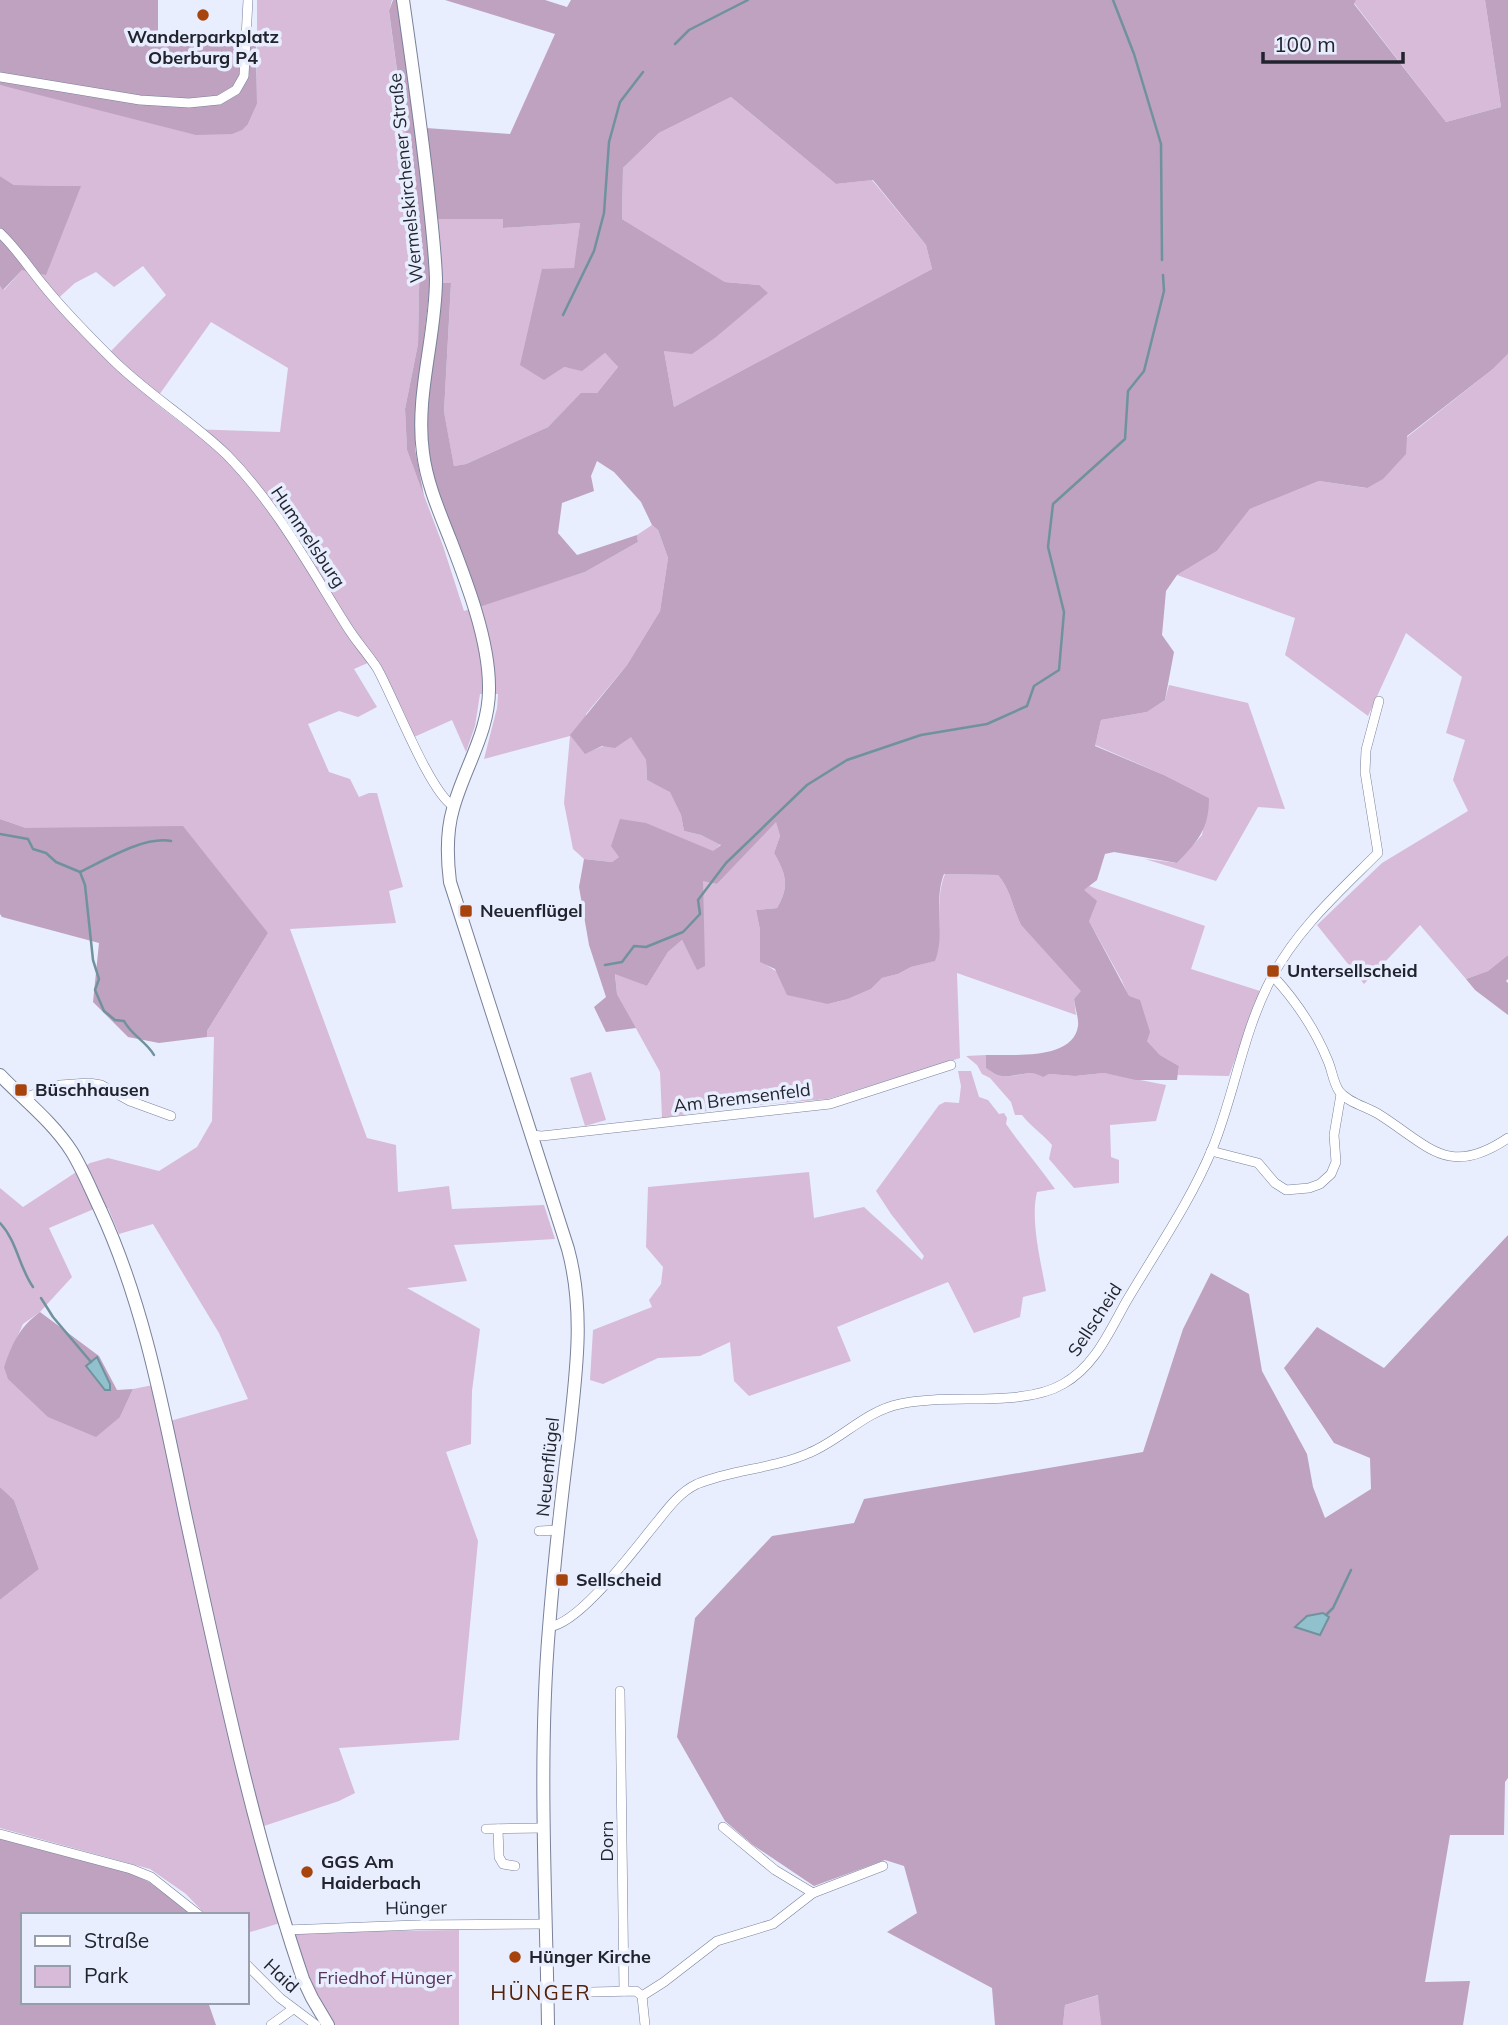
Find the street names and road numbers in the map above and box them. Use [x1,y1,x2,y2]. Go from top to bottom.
street label: Wermelskirchener Straße [383,72,428,284]
street label: Hummelsburg [266,482,351,592]
street label: Am Bremsenfeld [672,1078,812,1117]
street label: Sellscheid [1062,1279,1127,1361]
street label: Neuenflügel [531,1416,564,1518]
street label: Dorn [595,1821,618,1861]
street label: Hünger [385,1895,448,1920]
street label: Haid [259,1954,304,1998]

